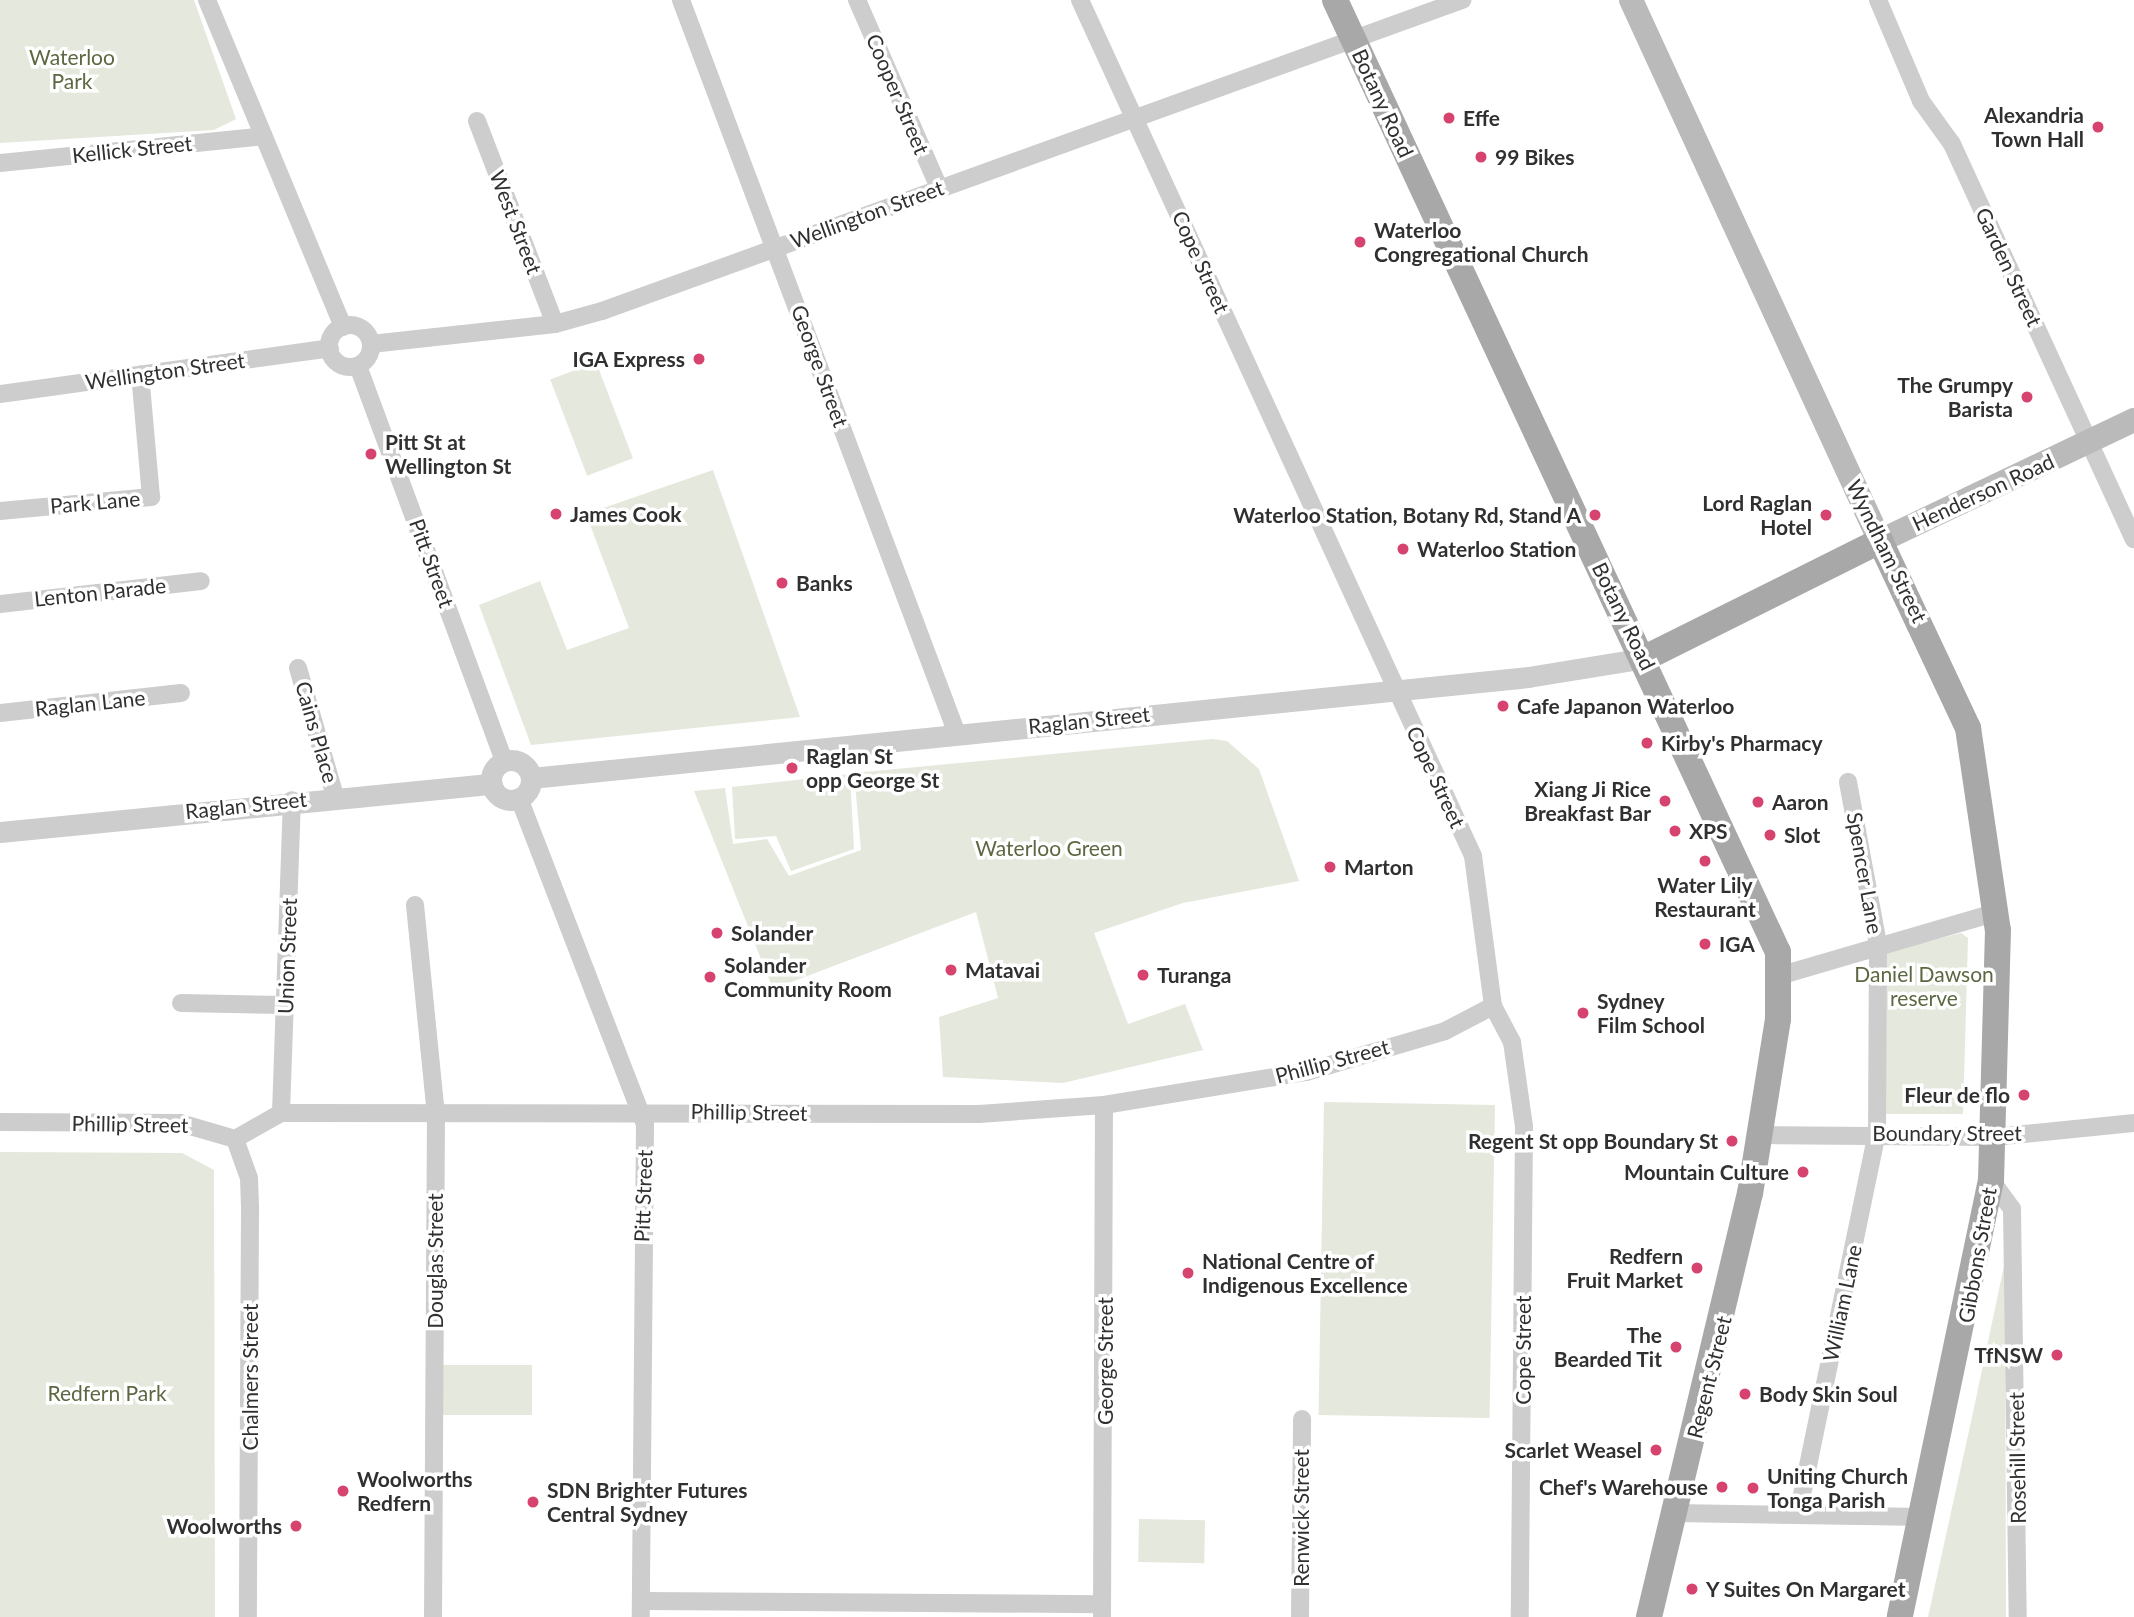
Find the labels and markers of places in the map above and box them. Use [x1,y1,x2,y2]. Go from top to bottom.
place label: Alexandria Town Hall [1984,102,2084,152]
place label: Effe [1463,105,1500,131]
marker: Effe [1441,110,1457,126]
marker: Alexandria Town Hall [2090,119,2106,135]
place label: 99 Bikes [1495,144,1575,170]
marker: 99 Bikes [1473,149,1489,165]
place label: Waterloo Congregational Church [1374,217,1588,267]
marker: Waterloo Congregational Church [1352,234,1368,250]
place label: IGA Express [572,346,685,372]
marker: IGA Express [691,351,707,367]
place label: The Grumpy Barista [1897,372,2013,422]
marker: The Grumpy Barista [2019,389,2035,405]
place label: Pitt St at Wellington St [385,429,511,479]
marker: Pitt St at Wellington St [363,446,379,462]
place label: Lord Raglan Hotel [1702,490,1812,540]
place label: James Cook [570,501,681,527]
place label: Waterloo Station, Botany Rd, Stand A [1232,502,1581,528]
marker: James Cook [548,506,564,522]
marker: Waterloo Station, Botany Rd, Stand A [1587,507,1603,523]
marker: Lord Raglan Hotel [1818,507,1834,523]
place label: Waterloo Station [1417,536,1576,562]
marker: Waterloo Station [1395,541,1411,557]
place label: Banks [796,570,853,596]
marker: Banks [774,575,790,591]
place label: Cafe Japanon Waterloo [1517,693,1735,719]
marker: Cafe Japanon Waterloo [1495,698,1511,714]
place label: Kirby's Pharmacy [1661,730,1823,756]
marker: Kirby's Pharmacy [1639,735,1655,751]
place label: Raglan St opp George St [806,743,939,793]
marker: Raglan St opp George St [784,760,800,776]
place label: Xiang Ji Rice Breakfast Bar [1524,776,1651,826]
place label: Aaron [1772,789,1829,815]
marker: Xiang Ji Rice Breakfast Bar [1657,793,1673,809]
marker: Aaron [1750,794,1766,810]
place label: XPS [1689,818,1728,844]
place label: Slot [1784,822,1820,848]
marker: XPS [1667,823,1683,839]
marker: Slot [1762,827,1778,843]
marker: Water Lily Restaurant [1697,853,1713,869]
place label: Marton [1344,854,1414,880]
marker: Marton [1322,859,1338,875]
place label: Water Lily Restaurant [1654,872,1756,922]
place label: Solander [731,920,813,946]
marker: Solander [709,925,725,941]
place label: IGA [1719,931,1755,957]
marker: IGA [1697,936,1713,952]
place label: Solander Community Room [724,952,892,1002]
place label: Matavai [965,957,1040,983]
marker: Matavai [943,962,959,978]
place label: Turanga [1157,962,1231,988]
marker: Turanga [1135,967,1151,983]
marker: Solander Community Room [702,969,718,985]
place label: Sydney Film School [1597,988,1705,1038]
marker: Sydney Film School [1575,1005,1591,1021]
place label: Fleur de flo [1904,1082,2010,1108]
marker: Fleur de flo [2016,1087,2032,1103]
place label: Regent St opp Boundary St [1467,1128,1718,1154]
marker: Regent St opp Boundary St [1724,1133,1740,1149]
place label: Mountain Culture [1624,1159,1789,1185]
marker: Mountain Culture [1795,1164,1811,1180]
place label: Redfern Fruit Market [1566,1243,1683,1293]
place label: National Centre of Indigenous Excellence [1202,1248,1408,1298]
marker: Redfern Fruit Market [1689,1260,1705,1276]
marker: National Centre of Indigenous Excellence [1180,1265,1196,1281]
place label: The Bearded Tit [1553,1322,1662,1372]
marker: The Bearded Tit [1668,1339,1684,1355]
place label: TfNSW [1974,1342,2043,1368]
marker: TfNSW [2049,1347,2065,1363]
place label: Body Skin Soul [1759,1381,1898,1407]
marker: Body Skin Soul [1737,1386,1753,1402]
place label: Scarlet Weasel [1504,1437,1642,1463]
marker: Scarlet Weasel [1648,1442,1664,1458]
place label: Uniting Church Tonga Parish [1767,1463,1908,1513]
place label: Woolworths Redfern [357,1466,473,1516]
place label: Chef's Warehouse [1539,1474,1708,1500]
place label: SDN Brighter Futures Central Sydney [547,1477,748,1527]
marker: Chef's Warehouse [1714,1479,1730,1495]
marker: Uniting Church Tonga Parish [1745,1480,1761,1496]
marker: Woolworths Redfern [335,1483,351,1499]
marker: SDN Brighter Futures Central Sydney [525,1494,541,1510]
place label: Woolworths [166,1513,282,1539]
marker: Woolworths [288,1518,304,1534]
place label: Y Suites On Margaret [1706,1576,1906,1602]
marker: Y Suites On Margaret [1684,1581,1700,1597]

